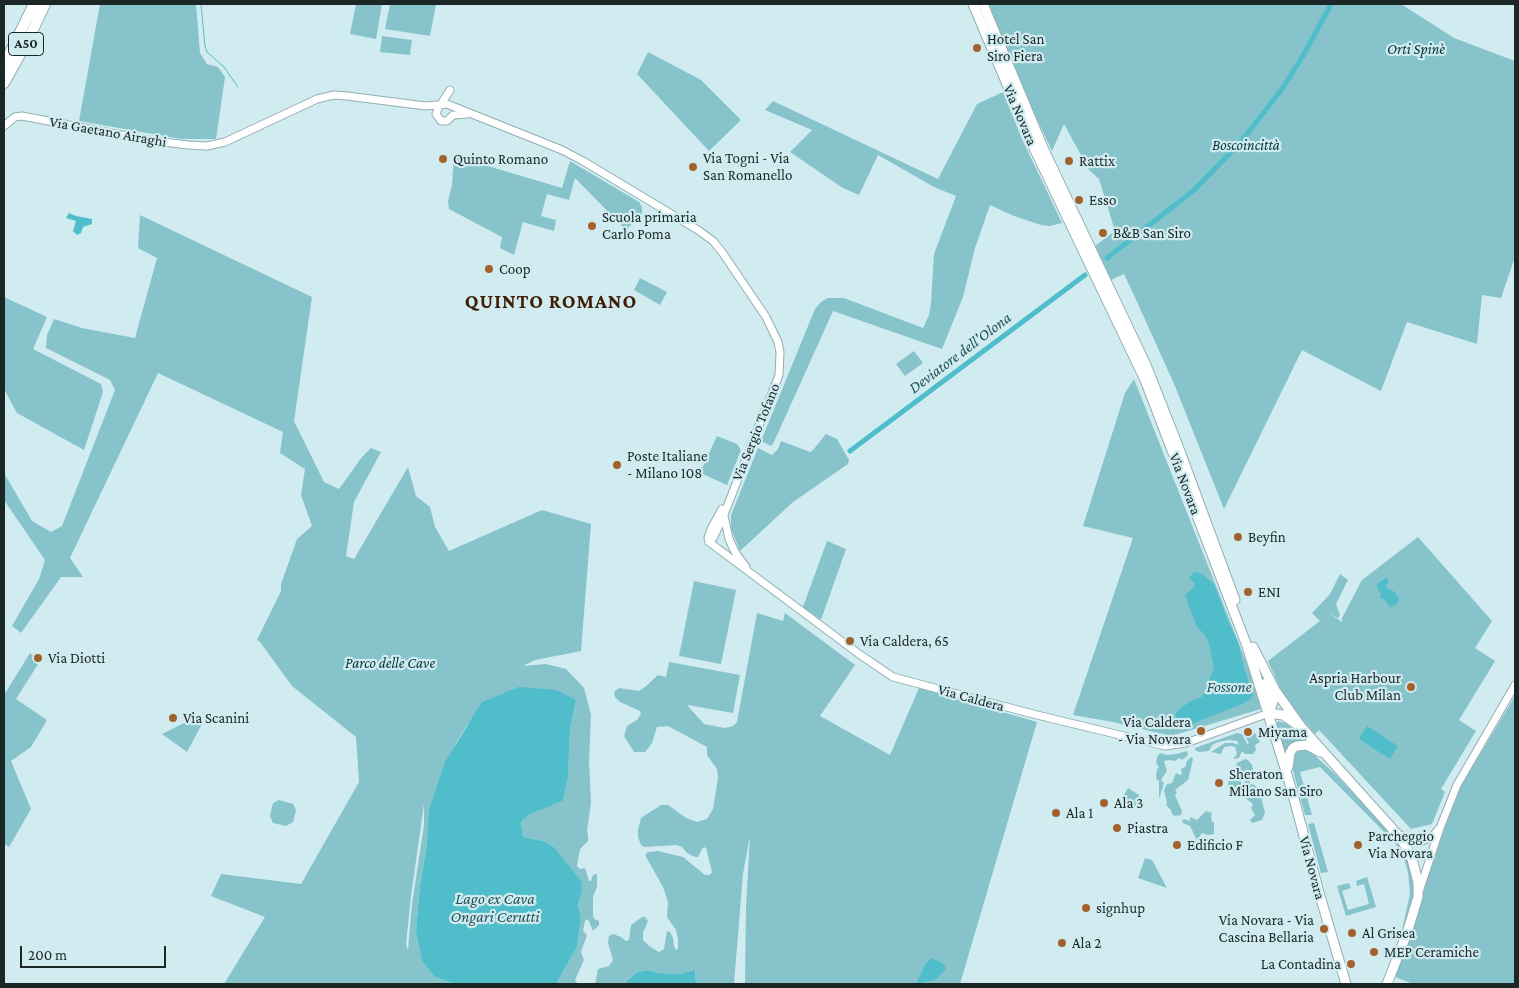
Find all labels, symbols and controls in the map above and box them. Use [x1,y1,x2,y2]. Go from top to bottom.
place label: Hotel San Siro Fiera [987,30,1045,65]
road number: A50 [8,33,44,56]
park label: Orti Spinè [1387,40,1445,58]
marker: Hotel San Siro Fiera [971,42,983,54]
street label: Via Novara [999,82,1041,148]
street label: Via Gaetano Airaghi [48,113,168,151]
park label: Boscoincittà [1212,136,1280,154]
place label: Via Togni - Via San Romanello [703,149,792,184]
place label: Quinto Romano [453,150,548,168]
place label: Rattix [1079,152,1115,170]
marker: Quinto Romano [437,153,449,165]
marker: Rattix [1063,155,1075,167]
marker: Via Togni - Via San Romanello [687,161,699,173]
place label: Esso [1089,191,1116,209]
marker: Esso [1073,194,1085,206]
place label: Scuola primaria Carlo Poma [602,208,697,243]
marker: Scuola primaria Carlo Poma [586,220,598,232]
place label: B&B San Siro [1113,224,1191,242]
marker: B&B San Siro [1097,227,1109,239]
place label: Coop [499,260,531,278]
marker: Coop [483,263,495,275]
district label: QUINTO ROMANO [463,290,639,314]
water label: Deviatore dell'Olona [905,308,1015,398]
street label: Via Sergio Tofano [728,380,784,484]
place label: Poste Italiane - Milano 108 [627,447,708,482]
street label: Via Novara [1165,450,1205,518]
marker: Poste Italiane - Milano 108 [611,459,623,471]
place label: Beyfin [1248,528,1286,546]
marker: Beyfin [1232,531,1244,543]
place label: ENI [1258,583,1281,601]
marker: ENI [1242,586,1254,598]
place label: Via Caldera, 65 [860,632,949,650]
marker: Via Caldera, 65 [844,635,856,647]
place label: Via Diotti [48,649,105,667]
marker: Via Diotti [32,652,44,664]
park label: Parco delle Cave [345,654,435,672]
place label: Aspria Harbour Club Milan [1309,669,1401,704]
water label: Fossone [1206,677,1252,697]
street label: Via Caldera [936,680,1006,716]
marker: Aspria Harbour Club Milan [1405,681,1417,693]
place label: Via Scanini [183,709,249,727]
marker: Via Scanini [167,712,179,724]
place label: Via Caldera - Via Novara [1118,713,1191,748]
place label: Miyama [1258,723,1307,741]
marker: Via Caldera - Via Novara [1195,725,1207,737]
marker: Miyama [1242,726,1254,738]
place label: Sheraton Milano San Siro [1229,765,1323,800]
marker: Sheraton Milano San Siro [1213,777,1225,789]
place label: Ala 3 [1114,794,1143,812]
marker: Ala 3 [1098,797,1110,809]
place label: Ala 1 [1066,804,1093,822]
marker: Ala 1 [1050,807,1062,819]
place label: Piastra [1127,819,1168,837]
marker: Piastra [1111,822,1123,834]
place label: Parcheggio Via Novara [1368,827,1434,862]
street label: Via Novara [1295,834,1329,902]
place label: Edificio F [1187,836,1243,854]
marker: Edificio F [1171,839,1183,851]
marker: Parcheggio Via Novara [1352,839,1364,851]
water label: Lago ex Cava Ongari Cerutti [450,889,540,927]
place label: signhup [1096,899,1145,917]
marker: signhup [1080,902,1092,914]
place label: Via Novara - Via Cascina Bellaria [1219,911,1314,946]
marker: Via Novara - Via Cascina Bellaria [1318,923,1330,935]
place label: Al Grisea [1362,924,1415,942]
marker: Al Grisea [1346,927,1358,939]
place label: Ala 2 [1072,934,1101,952]
scale bar [22,936,169,968]
marker: Ala 2 [1056,937,1068,949]
place label: MEP Ceramiche [1384,943,1479,961]
marker: MEP Ceramiche [1368,946,1380,958]
text: 200 m [28,947,67,963]
place label: La Contadina [1261,955,1341,973]
marker: La Contadina [1345,958,1357,970]

